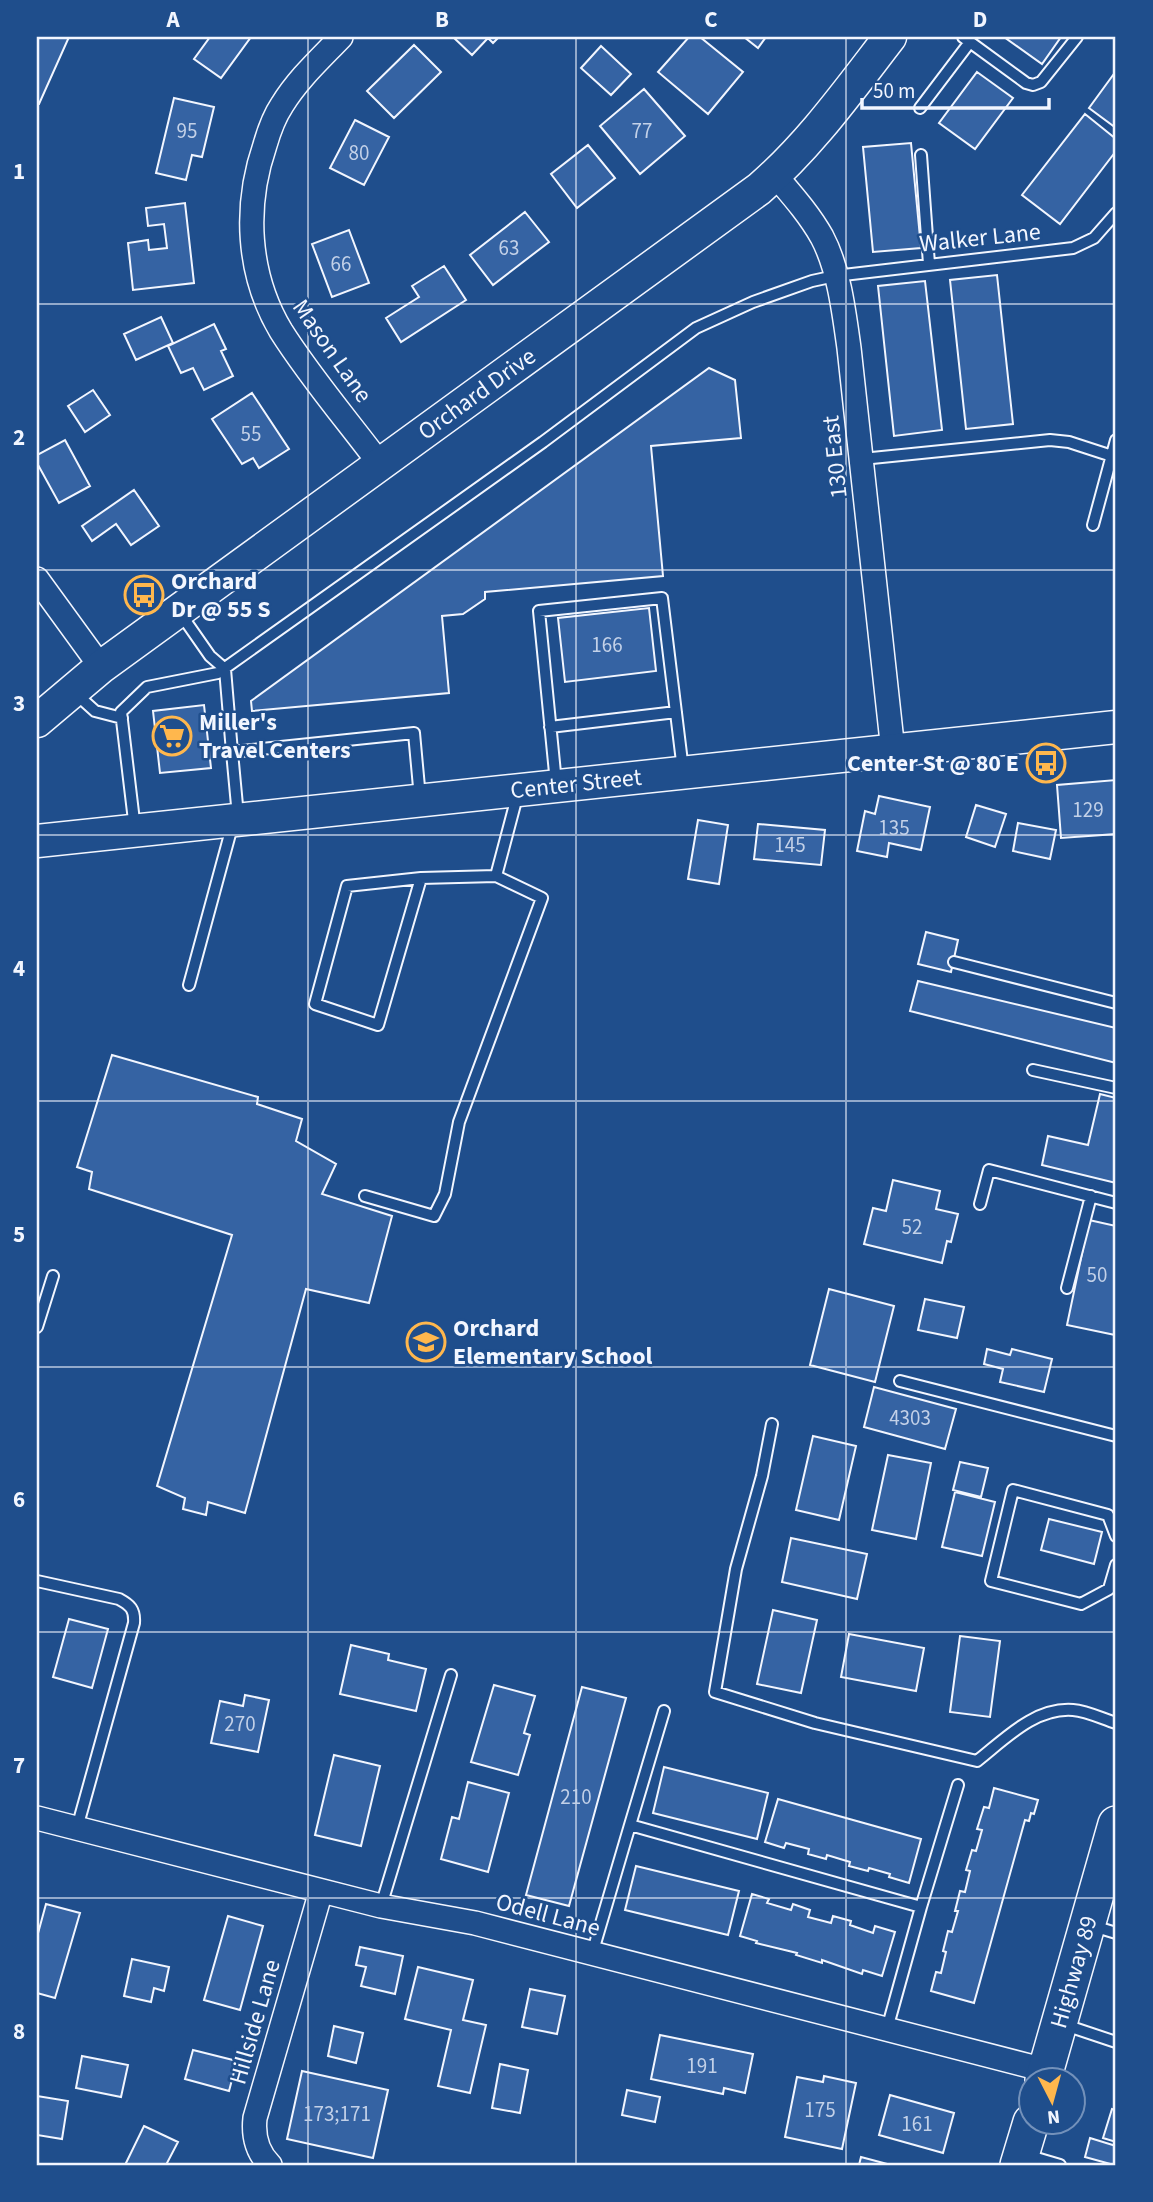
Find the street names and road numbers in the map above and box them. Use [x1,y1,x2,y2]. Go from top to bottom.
street label: Walker Lane [918,214,1042,262]
street label: Mason Lane [283,292,381,410]
street label: Orchard Drive [411,339,543,449]
street label: 130 East [813,414,857,500]
street label: Center Street [509,760,643,808]
street label: Odell Lane [492,1884,604,1946]
street label: Highway 89 [1041,1912,1107,2032]
street label: Hillside Lane [220,1955,290,2089]

